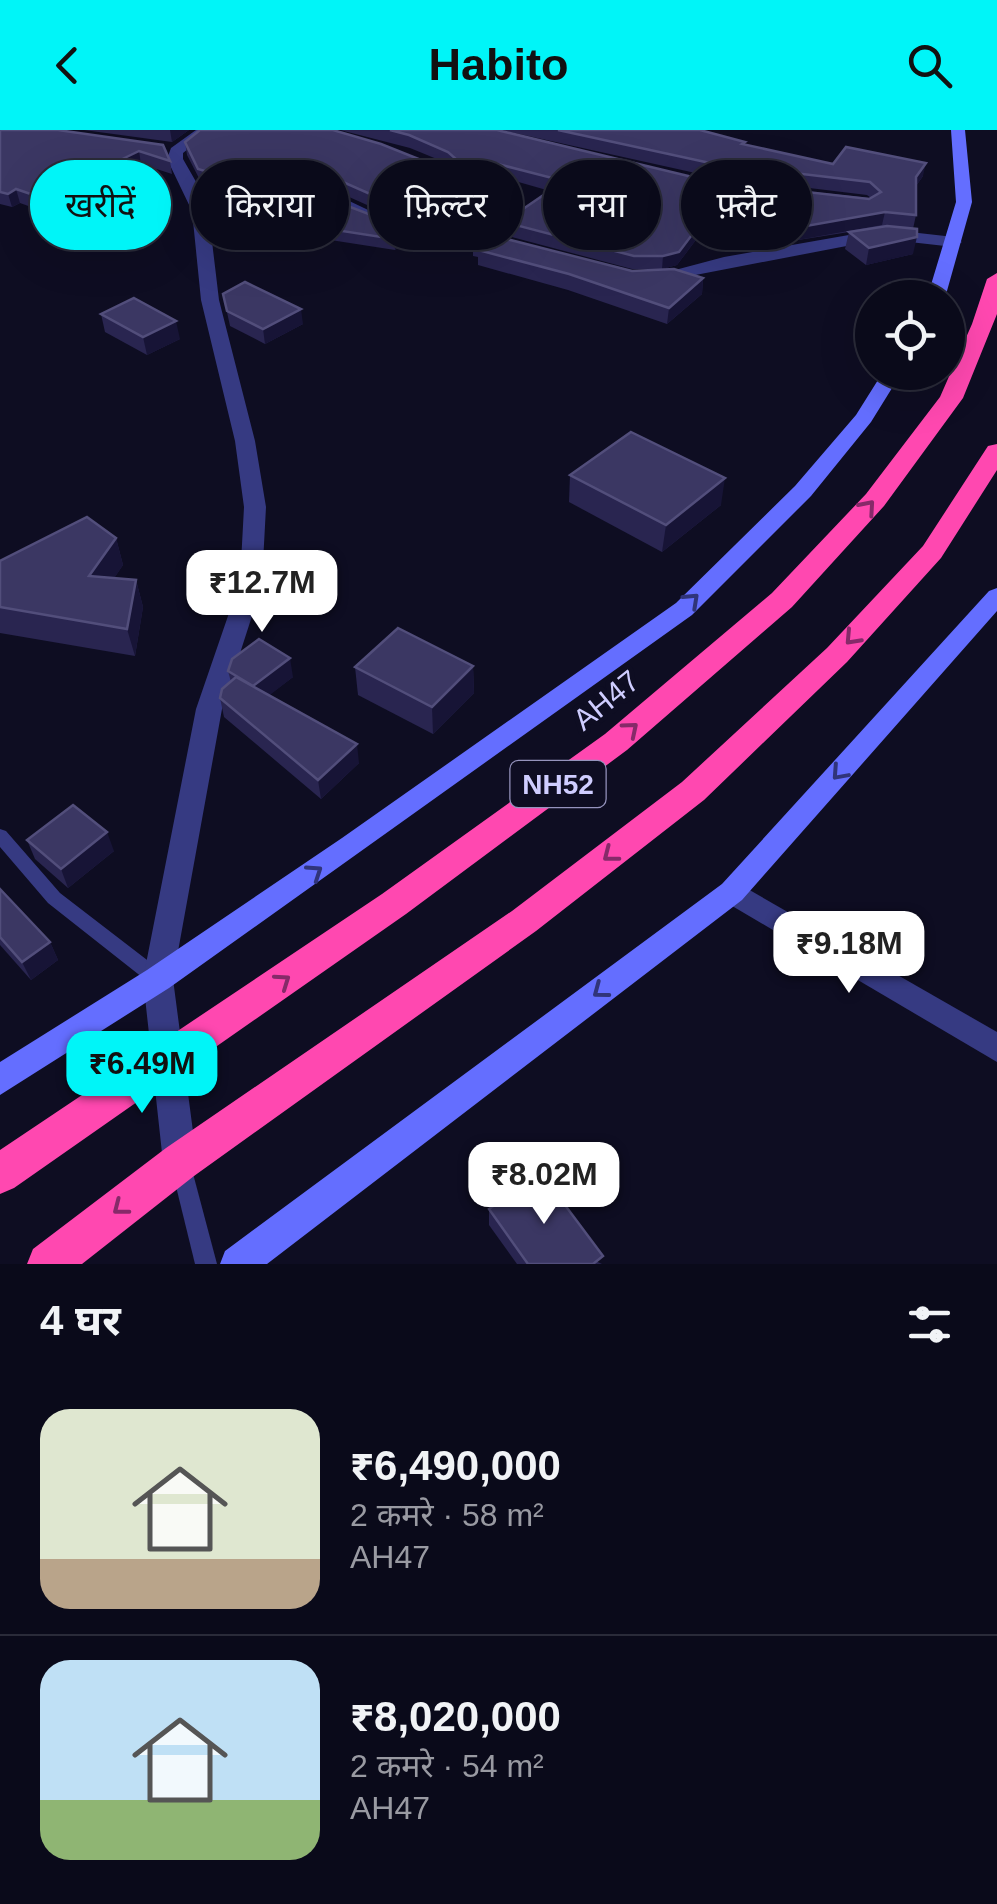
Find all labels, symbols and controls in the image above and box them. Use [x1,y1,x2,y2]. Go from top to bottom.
icon: back [40,38,95,93]
icon: search [902,38,957,93]
text: Habito [429,39,569,90]
chip: खरीदें [30,160,171,250]
chip: किराया [191,160,349,250]
chip: फ़िल्टर [369,160,523,250]
chip: नया [543,160,661,250]
chip: फ़्लैट [681,160,812,250]
map controls [855,280,965,390]
button: locate [855,280,965,390]
one-way arrow [856,500,874,519]
pin: ₹12.7M [181,550,343,635]
text: ₹12.7M [208,564,316,600]
one-way arrow [680,594,698,612]
one-way arrow [846,627,864,645]
street label: AH47 [566,664,646,736]
one-way arrow [620,723,638,741]
road number: NH52 [510,761,606,807]
one-way arrow [833,761,851,780]
one-way arrow [603,843,621,860]
one-way arrow [303,866,322,884]
pin: ₹9.18M [768,911,930,996]
text: ₹9.18M [795,925,903,961]
one-way arrow [272,975,291,993]
one-way arrow [593,980,611,997]
pin: ₹6.49M [61,1031,223,1116]
text: ₹6.49M [88,1045,196,1081]
pin: ₹8.02M [463,1142,625,1227]
text: ₹8.02M [490,1156,598,1192]
one-way arrow [113,1197,131,1214]
text: 4 घर [40,1297,121,1344]
icon: filters [902,1297,957,1352]
text: ₹6,490,000 [350,1442,561,1489]
icon: home [120,1449,240,1569]
text: 2 कमरे · 58 m² [350,1497,544,1533]
text: AH47 [350,1539,430,1575]
text: ₹8,020,000 [350,1693,561,1740]
icon: home [120,1700,240,1820]
text: 2 कमरे · 54 m² [350,1748,544,1784]
text: AH47 [350,1790,430,1826]

